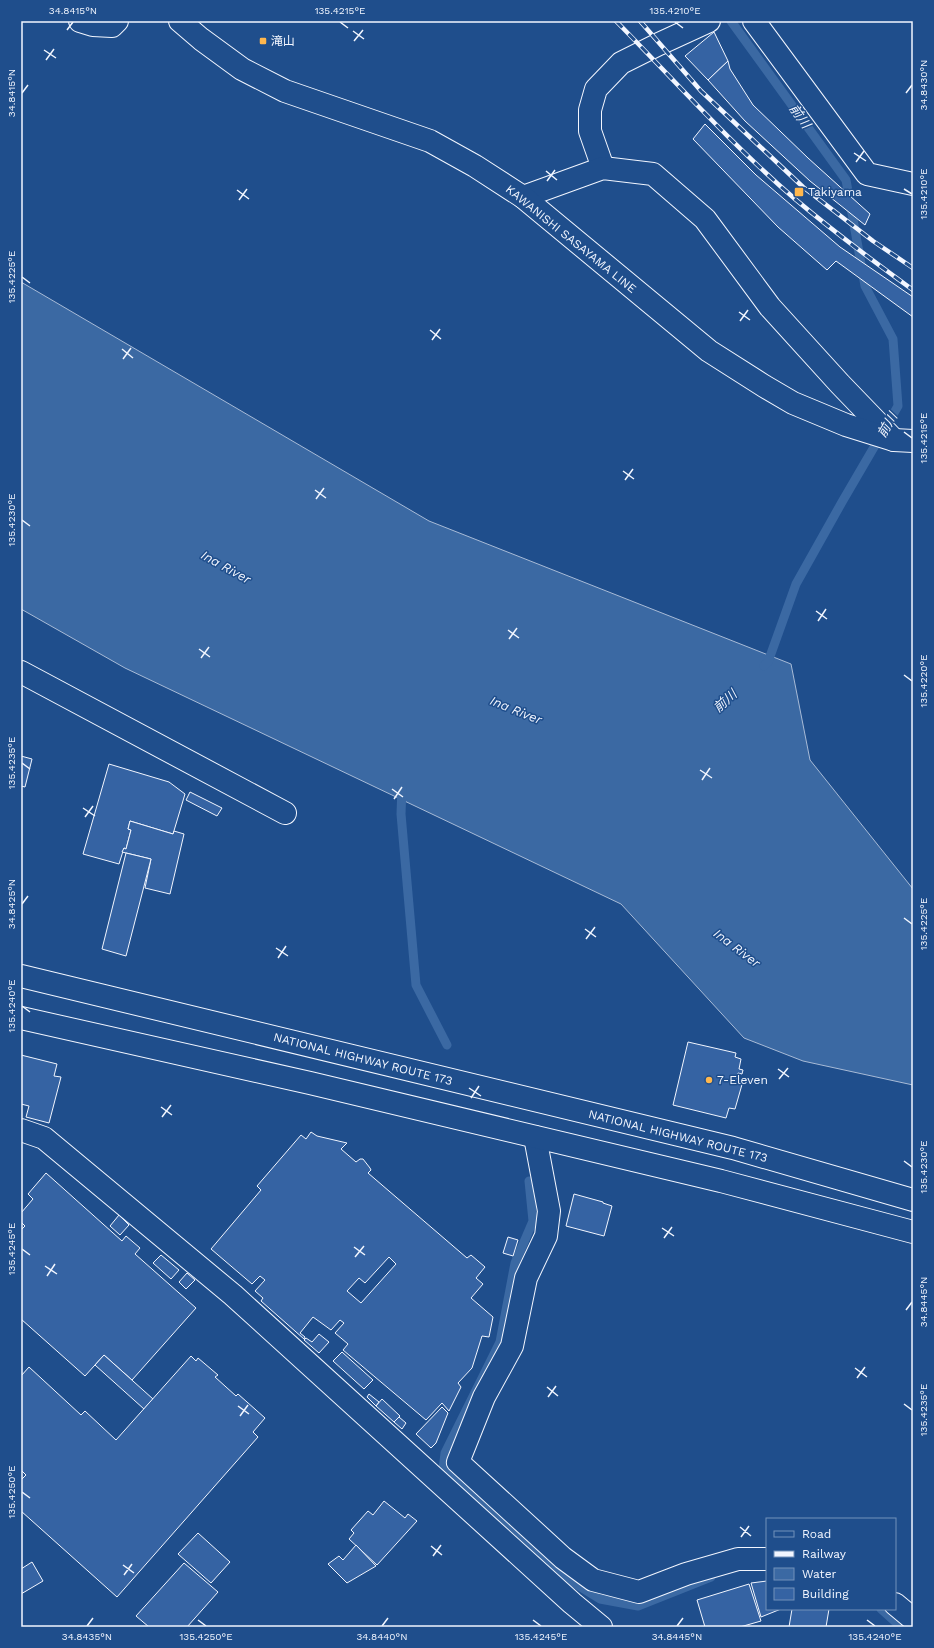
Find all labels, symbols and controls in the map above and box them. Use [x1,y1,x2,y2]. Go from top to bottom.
text: 34.8415°N [49,5,97,16]
text: 135.4215°E [315,5,365,16]
text: 135.4210°E [649,5,701,16]
place label: 滝山 [271,34,295,48]
marker: 滝山 [258,36,268,46]
text: 34.8430°N [918,60,929,110]
text: 34.8415°N [6,69,17,117]
water label: 前川 [786,101,815,133]
text: 135.4210°E [918,168,929,220]
street label: KAWANISHI SASAYAMA LINE [503,182,639,296]
place label: Takiyama [808,185,862,199]
marker: Takiyama [793,186,805,198]
text: 135.4225°E [6,251,17,303]
water label: 前川 [874,408,901,440]
text: 135.4215°E [918,413,929,463]
text: 135.4230°E [6,493,17,547]
water label: Ina River [199,547,254,587]
text: 135.4220°E [918,654,929,708]
water label: 前川 [710,685,741,715]
water label: Ina River [488,693,545,728]
text: 135.4235°E [6,737,17,789]
text: 34.8425°N [6,879,17,929]
text: 135.4225°E [918,898,929,950]
water label: Ina River [711,926,764,971]
text: 135.4240°E [6,979,17,1033]
street label: NATIONAL HIGHWAY ROUTE 173 [272,1030,454,1088]
place label: 7-Eleven [717,1073,768,1087]
marker: 7-Eleven [704,1075,714,1085]
street label: NATIONAL HIGHWAY ROUTE 173 [587,1107,769,1165]
text: 135.4230°E [918,1140,929,1194]
text: 135.4245°E [6,1223,17,1275]
text: 34.8445°N [918,1277,929,1327]
text: 135.4235°E [918,1384,929,1436]
text: 135.4250°E [6,1465,17,1519]
legend [766,1518,896,1610]
text: Road [802,1527,831,1541]
text: Railway [802,1547,847,1561]
text: Water [802,1567,837,1581]
text: Building [802,1587,849,1601]
text: 34.8435°N [62,1631,112,1642]
text: 135.4250°E [179,1631,233,1642]
text: 34.8440°N [356,1631,408,1642]
text: 135.4245°E [515,1631,567,1642]
text: 34.8445°N [652,1631,702,1642]
text: 135.4240°E [848,1631,902,1642]

